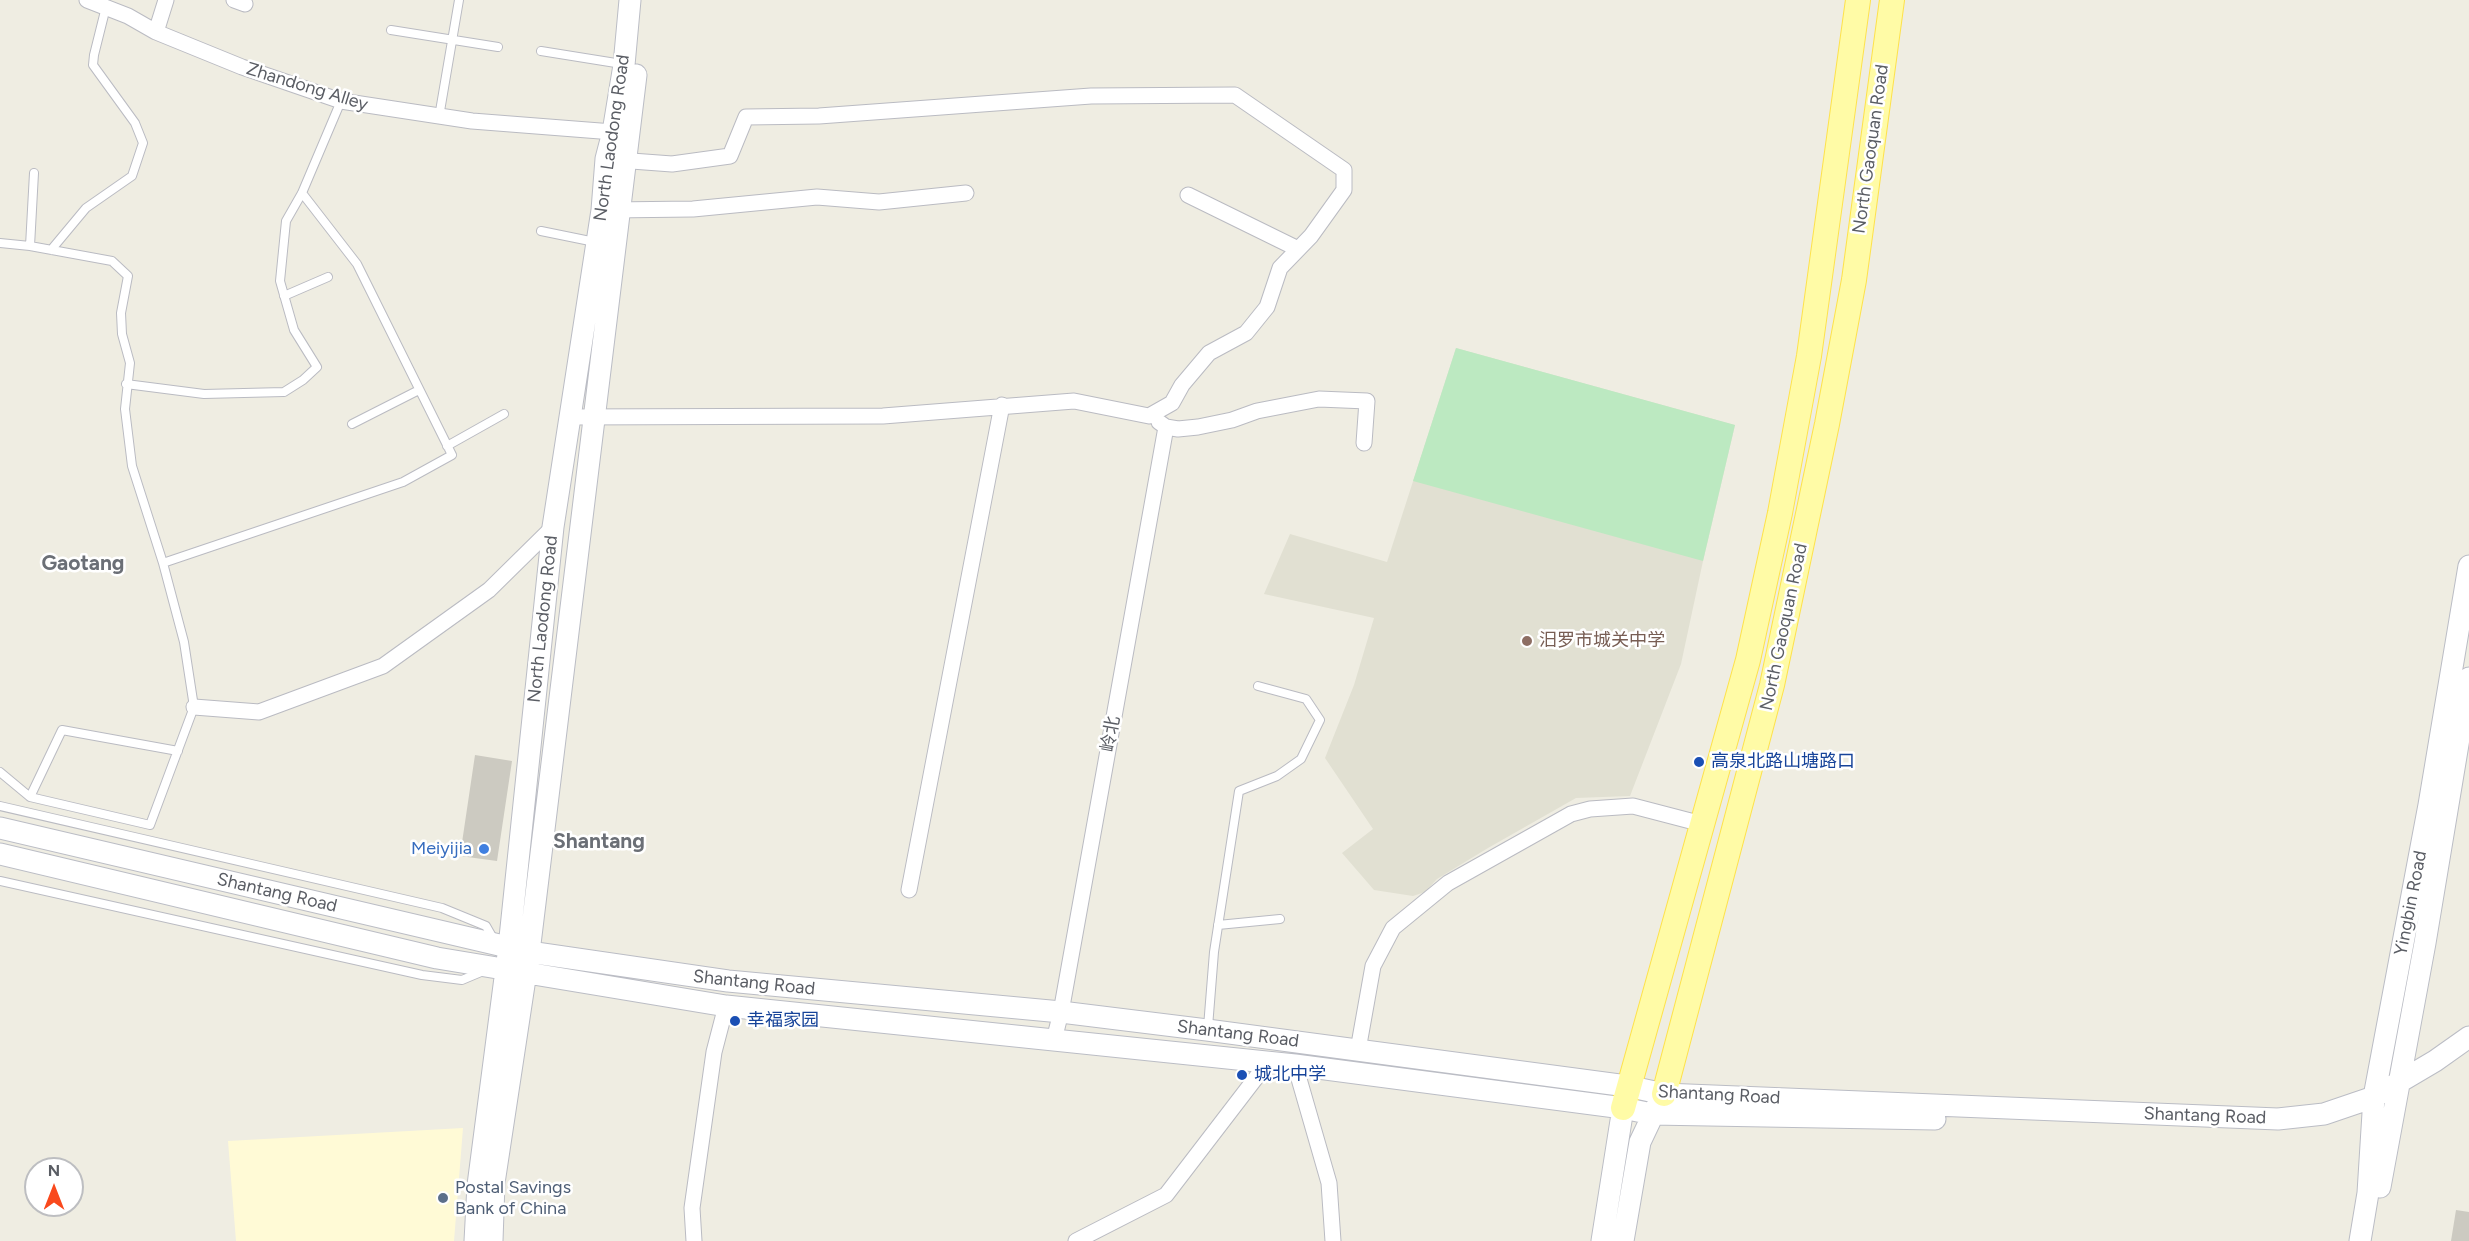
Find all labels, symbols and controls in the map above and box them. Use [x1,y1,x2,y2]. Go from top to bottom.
street label: North Laodong Road [590,53,634,223]
street label: Zhandong Alley [244,58,370,116]
street label: North Gaoquan Road [1848,63,1894,235]
street label: North Laodong Road [523,534,563,704]
street label: North Gaoquan Road [1756,541,1812,713]
district label: Gaotang [42,551,124,577]
place label: 汨罗市城关中学 [1539,630,1665,652]
marker: 汨罗市城关中学 [1520,634,1534,648]
street label: 岭北 [1097,714,1125,754]
place label: 高泉北路山塘路口 [1711,751,1855,773]
marker: 高泉北路山塘路口 [1692,755,1706,769]
district label: Shantang [553,829,645,855]
place label: Meiyijia [411,838,472,860]
marker: Meiyijia [477,842,491,856]
street label: Yingbin Road [2390,849,2432,957]
street label: Shantang Road [215,869,339,917]
street label: Shantang Road [692,966,816,1000]
place label: 幸福家园 [747,1010,819,1032]
marker: 幸福家园 [728,1014,742,1028]
street label: Shantang Road [1176,1016,1300,1052]
place label: 城北中学 [1254,1064,1326,1086]
marker: 城北中学 [1235,1068,1249,1082]
street label: Shantang Road [1657,1081,1781,1109]
street label: Shantang Road [2143,1103,2267,1129]
north arrow [24,1157,84,1217]
text: N [48,1161,60,1180]
place label: Postal Savings Bank of China [455,1177,571,1220]
marker: Postal Savings Bank of China [436,1191,450,1205]

